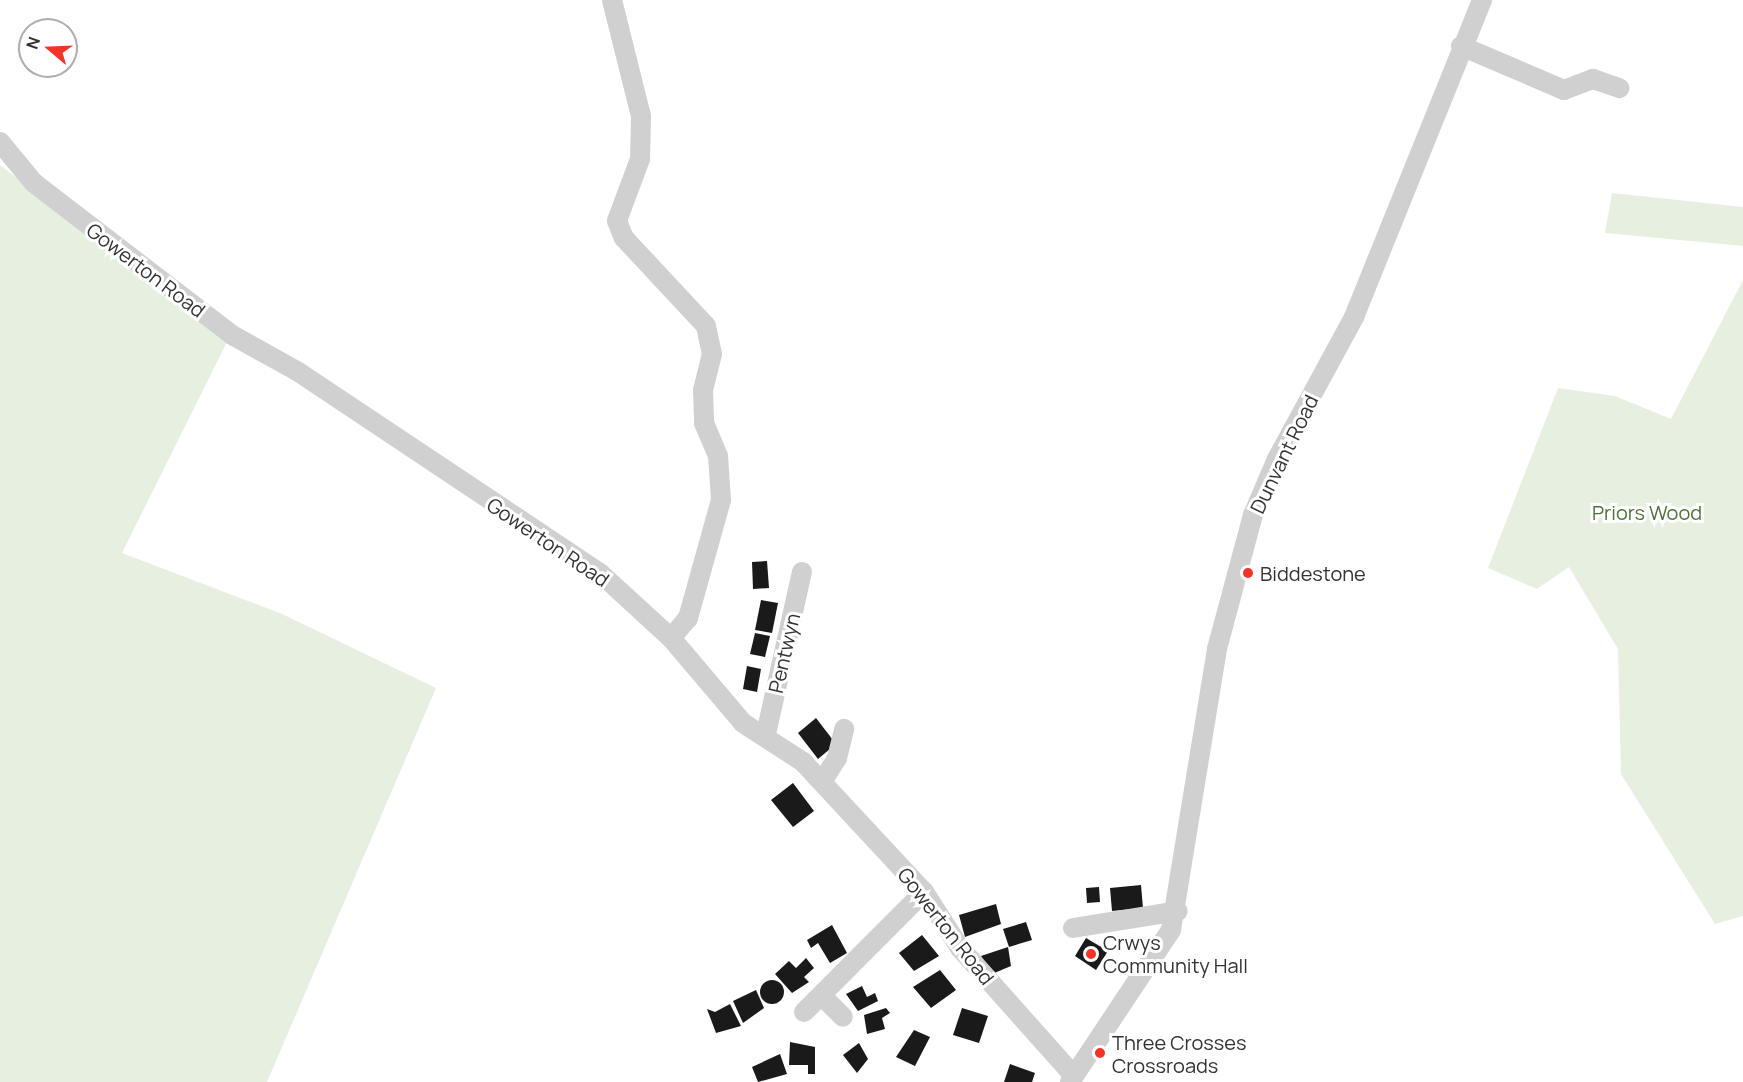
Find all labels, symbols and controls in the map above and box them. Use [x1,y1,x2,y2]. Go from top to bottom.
north arrow [18,18,78,78]
text: N [21,34,45,52]
street label: Gowerton Road [82,218,210,322]
street label: Dunvant Road [1245,391,1323,517]
street label: Gowerton Road [482,492,614,592]
park label: Priors Wood [1592,500,1702,524]
place label: Biddestone [1260,561,1366,585]
marker: Biddestone [1241,566,1255,580]
street label: Pentwyn [763,611,805,695]
street label: Gowerton Road [893,863,999,989]
place label: Crwys Community Hall [1103,930,1248,977]
marker: Crwys Community Hall [1084,947,1098,961]
place label: Three Crosses Crossroads [1112,1030,1246,1077]
marker: Three Crosses Crossroads [1093,1046,1107,1060]

